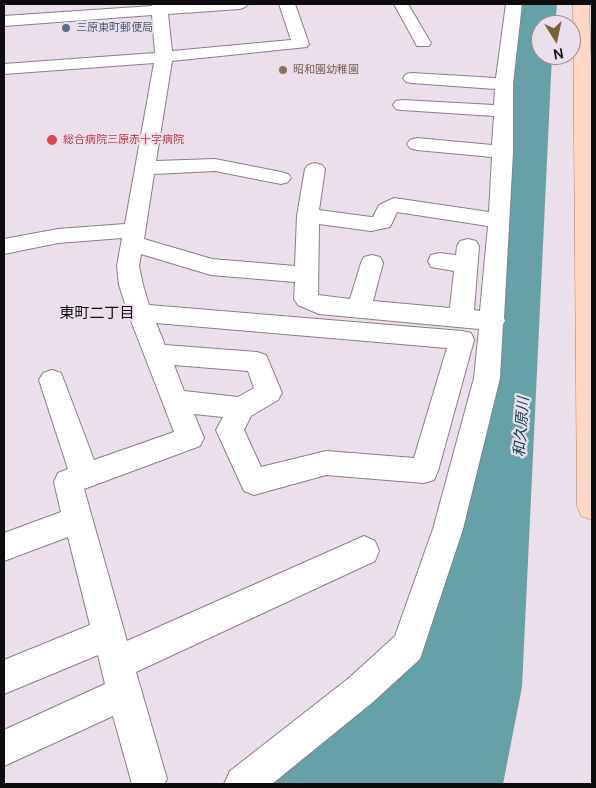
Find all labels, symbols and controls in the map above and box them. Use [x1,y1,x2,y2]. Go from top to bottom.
north arrow [531,15,581,65]
place label: 三原東町郵便局 [76,21,153,35]
marker: 三原東町郵便局 [60,22,72,34]
text: N [552,44,565,65]
place label: 昭和園幼稚園 [293,63,359,77]
marker: 昭和園幼稚園 [277,64,289,76]
marker: 総合病院三原赤十字病院 [45,133,59,147]
place label: 総合病院三原赤十字病院 [63,133,184,147]
district label: 東町二丁目 [60,305,134,323]
water label: 和久原川 [511,396,533,458]

